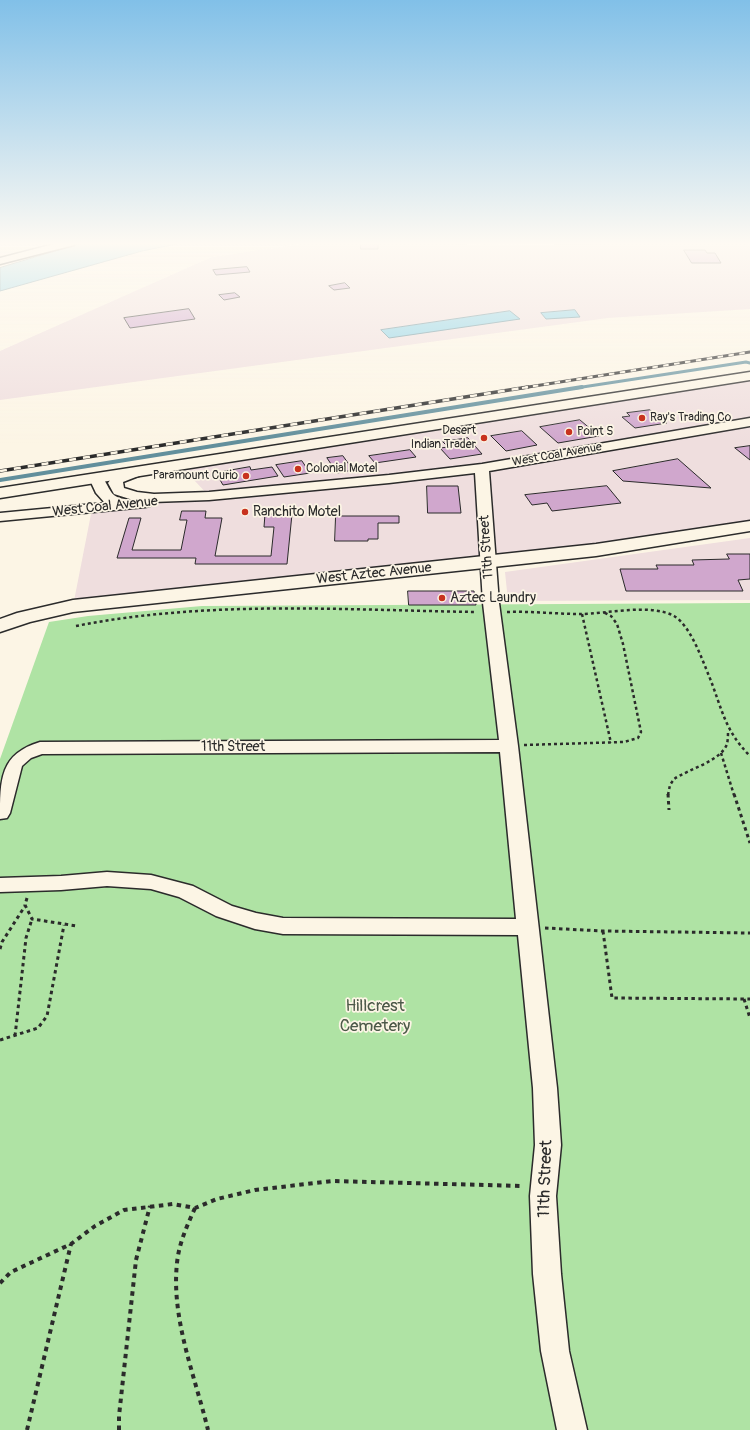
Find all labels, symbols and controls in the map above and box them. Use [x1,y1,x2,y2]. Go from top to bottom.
place label: Ray's Trading Co [650,411,731,425]
marker: Ray's Trading Co [637,413,647,423]
place label: Desert Indian Trader [411,424,476,452]
place label: Point S [577,425,613,439]
marker: Point S [564,427,574,437]
marker: Desert Indian Trader [479,433,489,443]
street label: West Coal Avenue [511,440,603,470]
place label: Colonial Motel [306,462,378,476]
marker: Colonial Motel [293,464,303,474]
place label: Paramount Curio [153,469,238,483]
marker: Paramount Curio [241,471,251,481]
street label: West Coal Avenue [51,493,159,521]
place label: Ranchito Motel [253,504,341,520]
marker: Ranchito Motel [240,507,250,517]
street label: 11th Street [476,514,498,580]
street label: West Aztec Avenue [316,560,432,588]
place label: Aztec Laundry [450,590,536,606]
marker: Aztec Laundry [437,593,447,603]
street label: 11th Street [201,739,265,755]
park label: Hillcrest Cemetery [340,997,410,1037]
street label: 11th Street [534,1140,558,1218]

